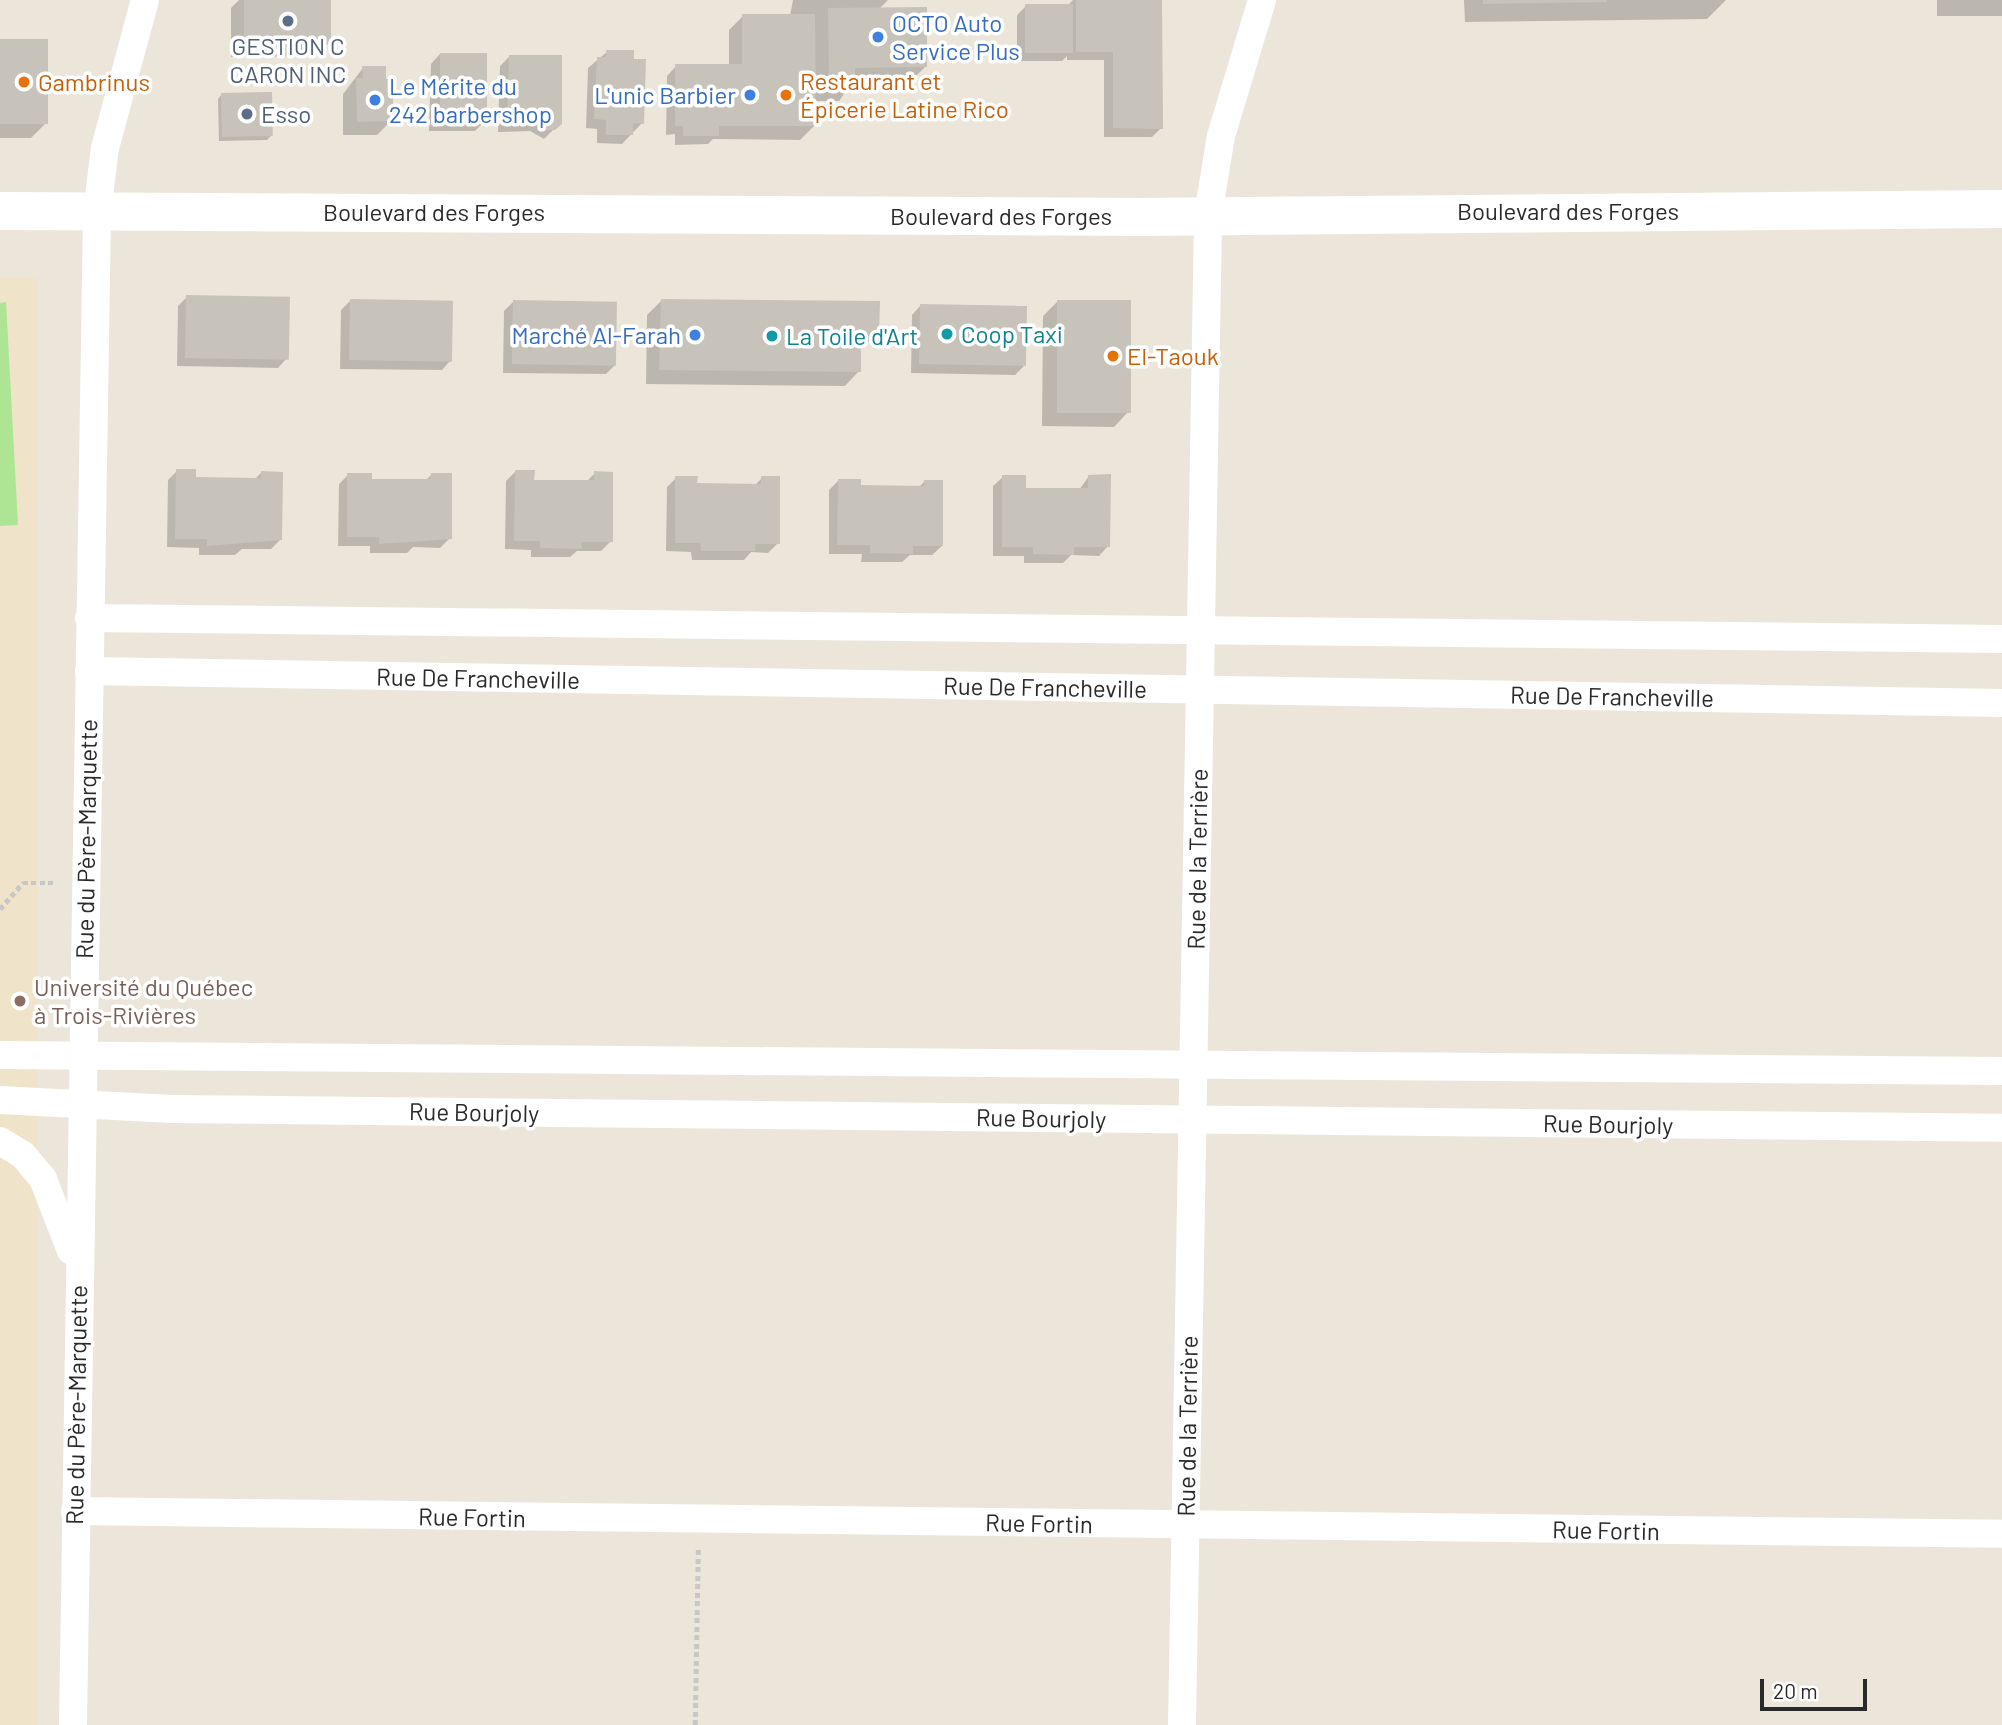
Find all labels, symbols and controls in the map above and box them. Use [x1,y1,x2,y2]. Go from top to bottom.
place label: OCTO Auto Service Plus [892,9,1020,65]
marker: GESTION C CARON INC [280,13,296,29]
marker: OCTO Auto Service Plus [870,29,886,45]
place label: GESTION C CARON INC [230,32,346,88]
place label: Restaurant et Épicerie Latine Rico [800,67,1009,123]
place label: Gambrinus [38,68,150,96]
place label: Le Mérite du 242 barbershop [389,72,552,128]
marker: Gambrinus [16,74,32,90]
place label: L'unic Barbier [594,81,736,109]
marker: L'unic Barbier [742,87,758,103]
marker: Restaurant et Épicerie Latine Rico [778,87,794,103]
marker: Le Mérite du 242 barbershop [367,92,383,108]
place label: Esso [261,100,311,128]
marker: Esso [239,106,255,122]
street label: Boulevard des Forges [1457,197,1679,225]
street label: Boulevard des Forges [323,198,545,226]
street label: Boulevard des Forges [890,202,1112,230]
place label: Coop Taxi [961,320,1063,348]
place label: Marché Al-Farah [512,321,681,349]
place label: La Toile d'Art [786,322,918,350]
marker: Coop Taxi [939,326,955,342]
marker: Marché Al-Farah [687,327,703,343]
marker: La Toile d'Art [764,328,780,344]
place label: El-Taouk [1127,342,1219,370]
marker: El-Taouk [1105,348,1121,364]
street label: Rue De Francheville [376,662,580,694]
street label: Rue De Francheville [943,671,1147,703]
street label: Rue De Francheville [1510,680,1714,712]
street label: Rue du Père-Marquette [70,719,102,959]
street label: Rue de la Terrière [1181,768,1213,950]
place label: Université du Québec à Trois-Rivières [34,973,253,1029]
marker: Université du Québec à Trois-Rivières [12,993,28,1009]
street label: Rue Bourjoly [409,1096,539,1128]
street label: Rue Bourjoly [976,1102,1106,1134]
street label: Rue Bourjoly [1543,1108,1673,1140]
street label: Rue du Père-Marquette [60,1285,92,1525]
street label: Rue de la Terrière [1171,1335,1203,1517]
street label: Rue Fortin [418,1502,526,1532]
street label: Rue Fortin [985,1508,1093,1538]
street label: Rue Fortin [1552,1515,1660,1545]
scale bar [1764,1666,1871,1710]
text: 20 m [1773,1678,1818,1703]

